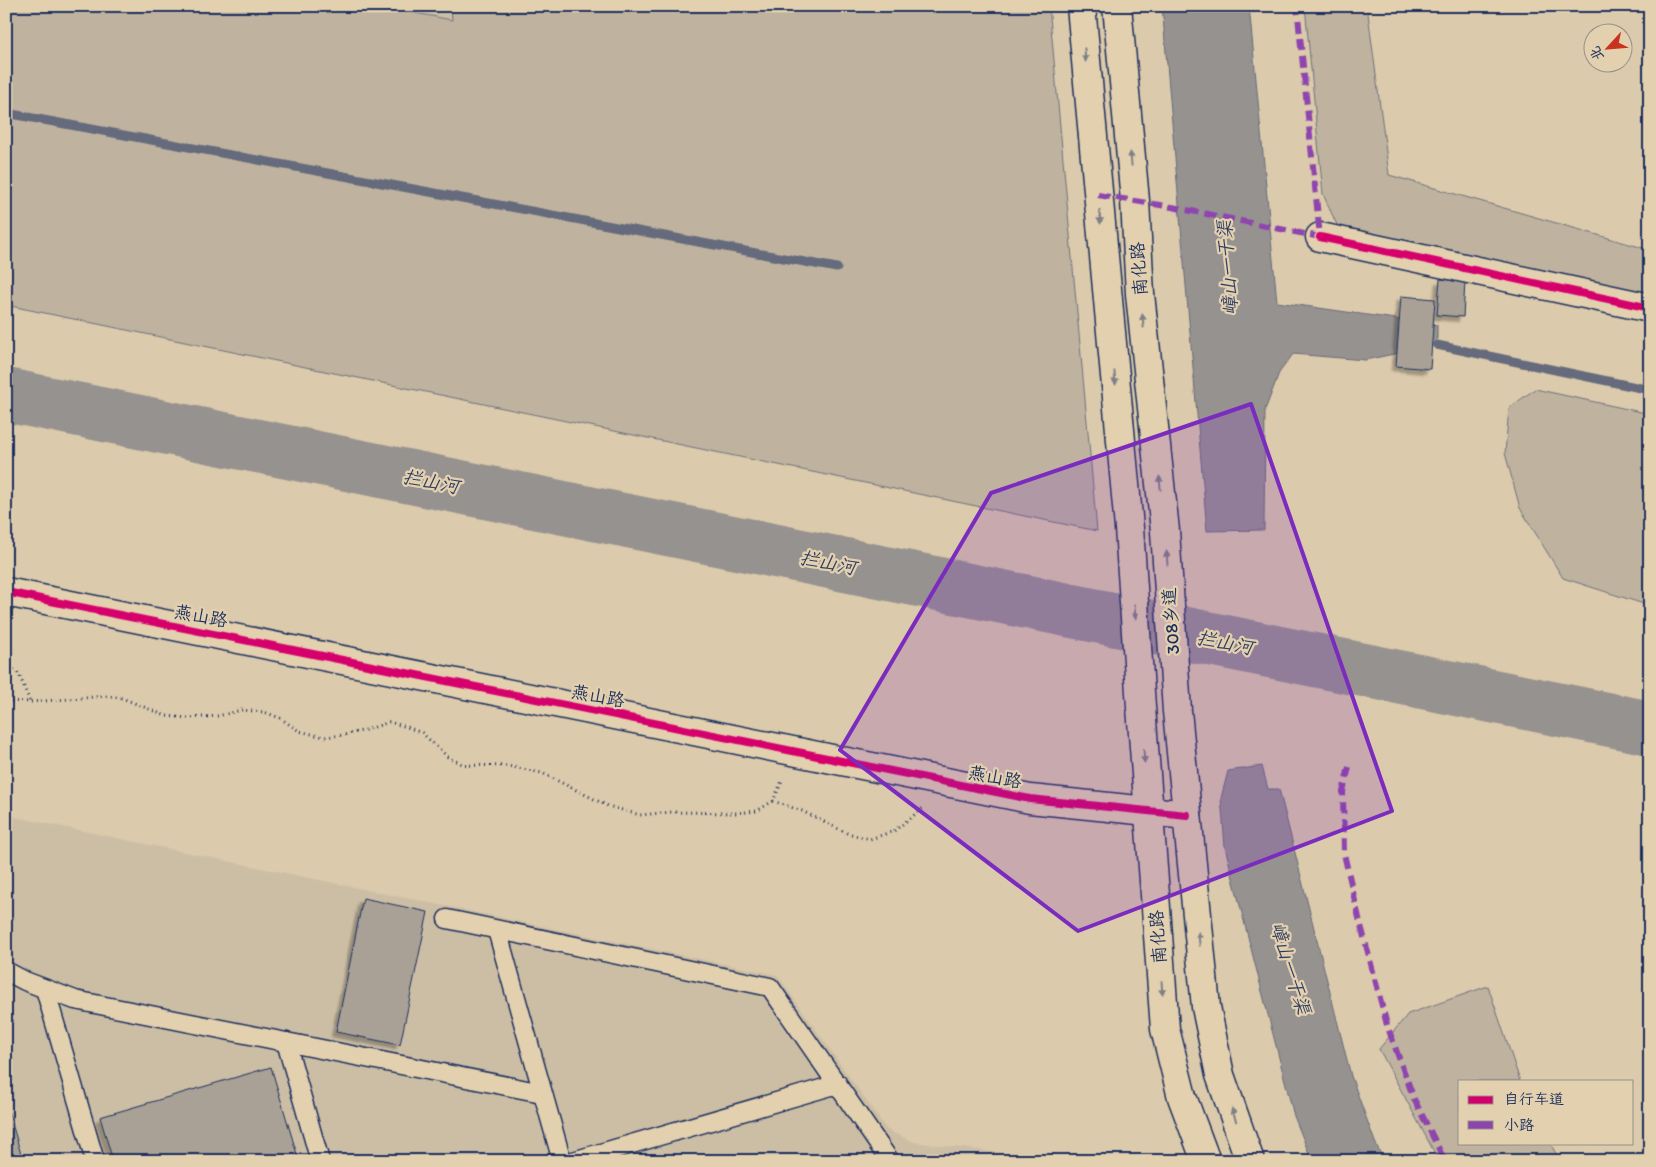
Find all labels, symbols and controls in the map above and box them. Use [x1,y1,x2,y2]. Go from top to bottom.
north arrow [1584,22,1634,72]
text: 北 [1586,43,1607,63]
one-way arrow [1081,47,1089,63]
one-way arrow [1126,151,1134,167]
one-way arrow [1096,209,1104,225]
water label: 嶂山一干渠 [1213,218,1242,316]
street label: 南化路 [1126,241,1152,297]
one-way arrow [1139,313,1147,329]
one-way arrow [1112,371,1120,387]
water label: 拦山河 [401,465,464,499]
one-way arrow [1156,475,1164,491]
water label: 拦山河 [798,546,861,580]
one-way arrow [1162,549,1170,565]
street label: 308乡道 [1158,587,1184,655]
street label: 燕山路 [172,600,230,632]
one-way arrow [1131,604,1139,620]
water label: 拦山河 [1195,626,1258,660]
street label: 燕山路 [569,680,627,712]
one-way arrow [1141,748,1149,764]
street label: 燕山路 [966,761,1024,793]
street label: 南化路 [1145,909,1171,965]
water label: 嶂山一干渠 [1266,919,1316,1019]
one-way arrow [1195,931,1203,947]
one-way arrow [1158,980,1166,996]
legend [1458,1080,1634,1144]
text: 自行车道 [1504,1090,1564,1108]
one-way arrow [1230,1107,1238,1122]
text: 小路 [1504,1116,1534,1134]

